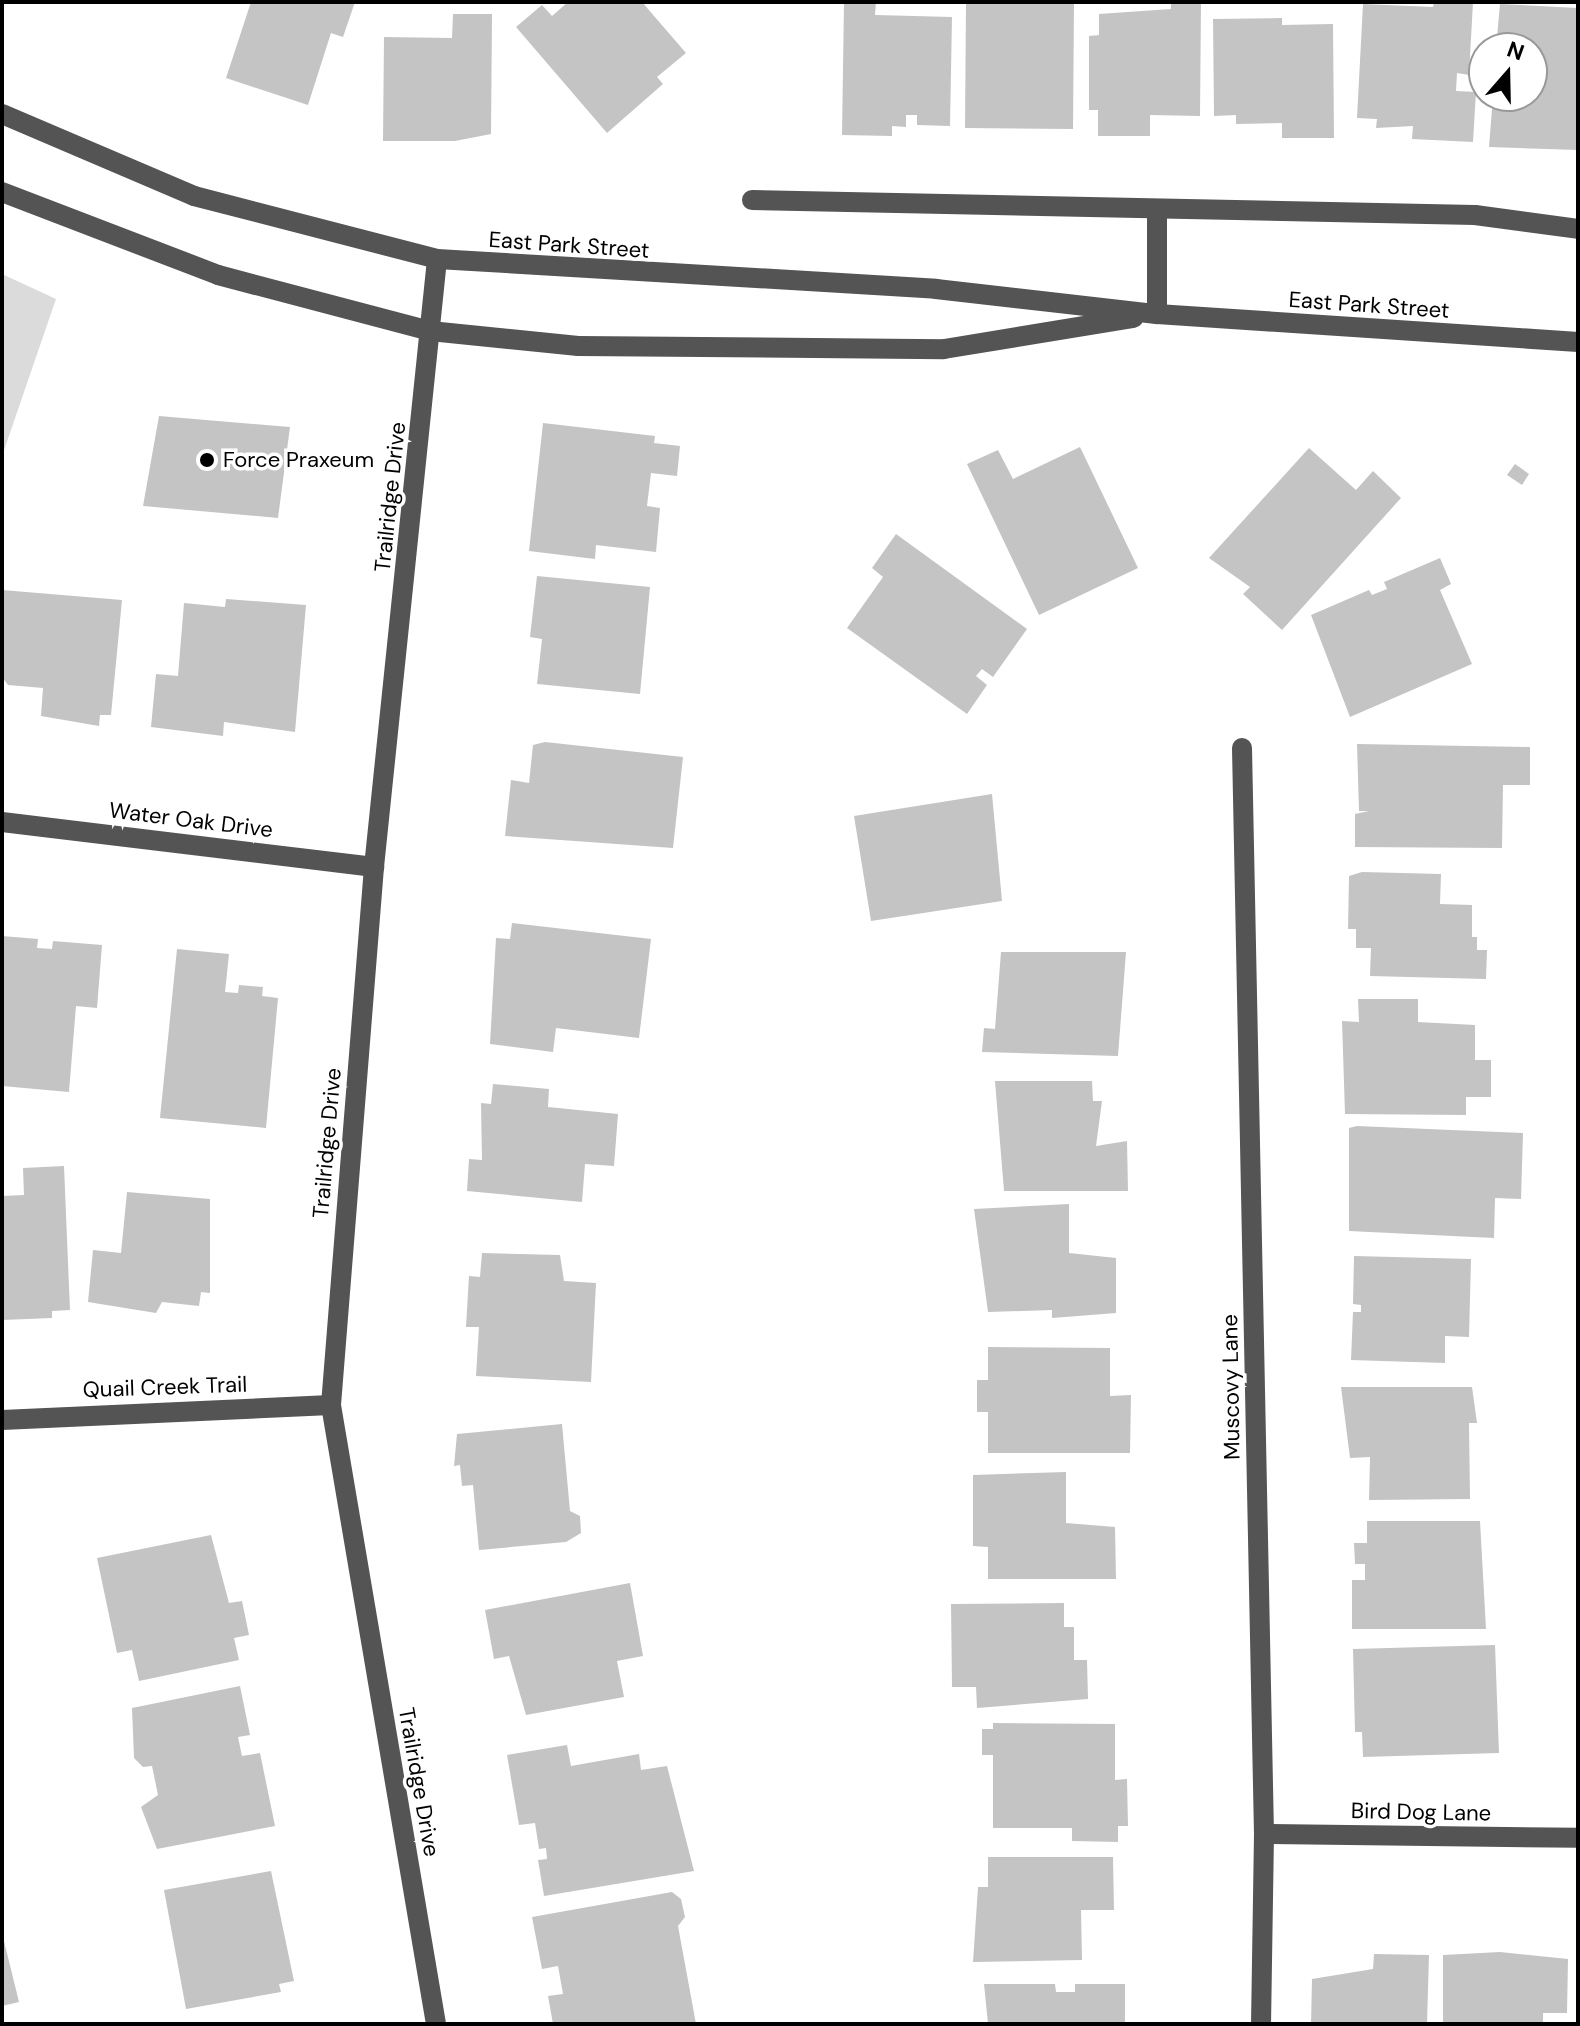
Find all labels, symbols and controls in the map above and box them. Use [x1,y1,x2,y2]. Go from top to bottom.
north arrow [1468,32,1548,112]
text: N [1503,34,1528,67]
street label: East Park Street [488,226,650,264]
street label: East Park Street [1288,286,1450,324]
street label: Trailridge Drive [369,421,411,573]
place label: Force Praxeum [223,447,374,473]
marker: Force Praxeum [198,451,216,469]
street label: Water Oak Drive [108,797,274,843]
street label: Trailridge Drive [307,1067,347,1219]
street label: Muscovy Lane [1217,1314,1245,1460]
street label: Quail Creek Trail [82,1371,248,1403]
street label: Trailridge Drive [393,1705,445,1859]
street label: Bird Dog Lane [1351,1798,1491,1826]

